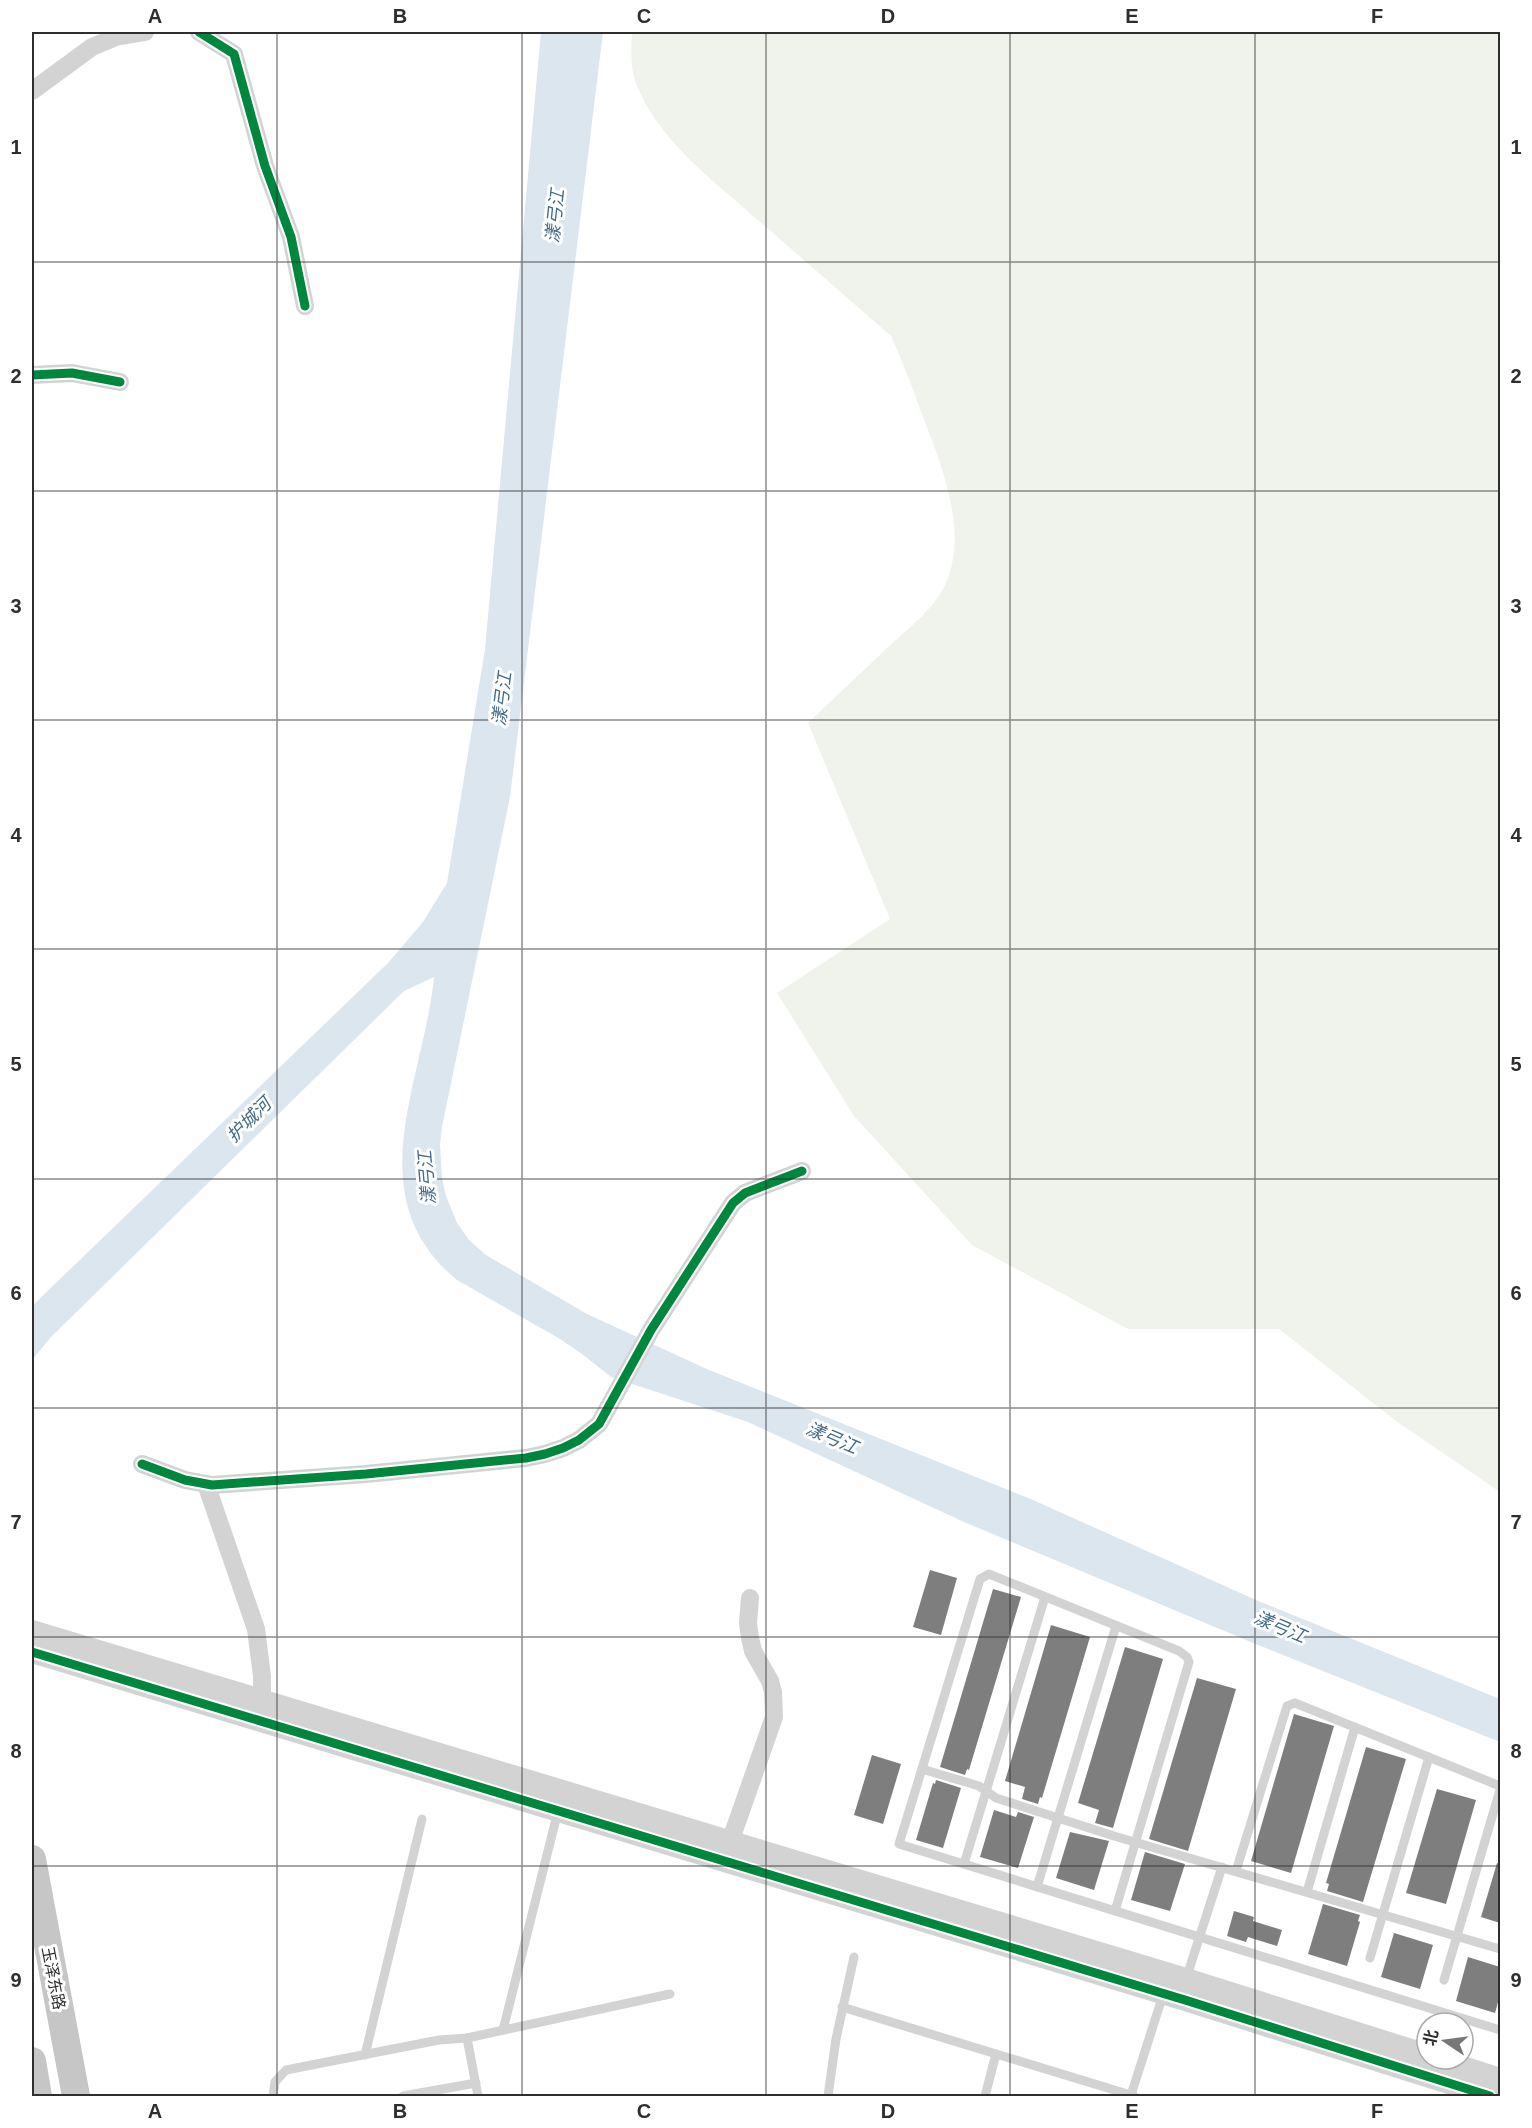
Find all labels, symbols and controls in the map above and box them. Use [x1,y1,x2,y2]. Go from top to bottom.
text: A [148,5,162,27]
text: B [393,5,407,27]
text: C [637,5,651,27]
text: D [881,5,895,27]
text: E [1125,5,1139,27]
text: F [1371,5,1383,27]
text: 1 [10,136,22,158]
text: 1 [1510,136,1522,158]
water label: 漾弓江 [542,186,568,244]
text: 2 [10,365,22,387]
text: 2 [1510,365,1522,387]
text: 3 [10,595,22,617]
text: 3 [1510,595,1522,617]
water label: 漾弓江 [489,669,515,727]
text: 4 [10,824,22,846]
text: 4 [1510,824,1522,846]
text: 5 [10,1053,22,1075]
text: 5 [1510,1053,1522,1075]
water label: 护城河 [223,1092,277,1146]
water label: 漾弓江 [415,1148,439,1206]
text: 6 [10,1282,22,1304]
text: 6 [1510,1282,1522,1304]
water label: 漾弓江 [803,1418,863,1459]
text: 7 [10,1511,22,1533]
text: 7 [1510,1511,1522,1533]
water label: 漾弓江 [1251,1607,1311,1648]
text: 8 [10,1740,22,1762]
text: 8 [1510,1740,1522,1762]
street label: 玉泽东路 [39,1945,68,2011]
text: 9 [10,1969,22,1991]
text: 9 [1510,1969,1522,1991]
north arrow [1415,2011,1475,2071]
text: 北 [1421,2028,1441,2047]
text: A [148,2100,162,2122]
text: B [393,2100,407,2122]
text: C [637,2100,651,2122]
text: D [881,2100,895,2122]
text: E [1125,2100,1139,2122]
text: F [1371,2100,1383,2122]

